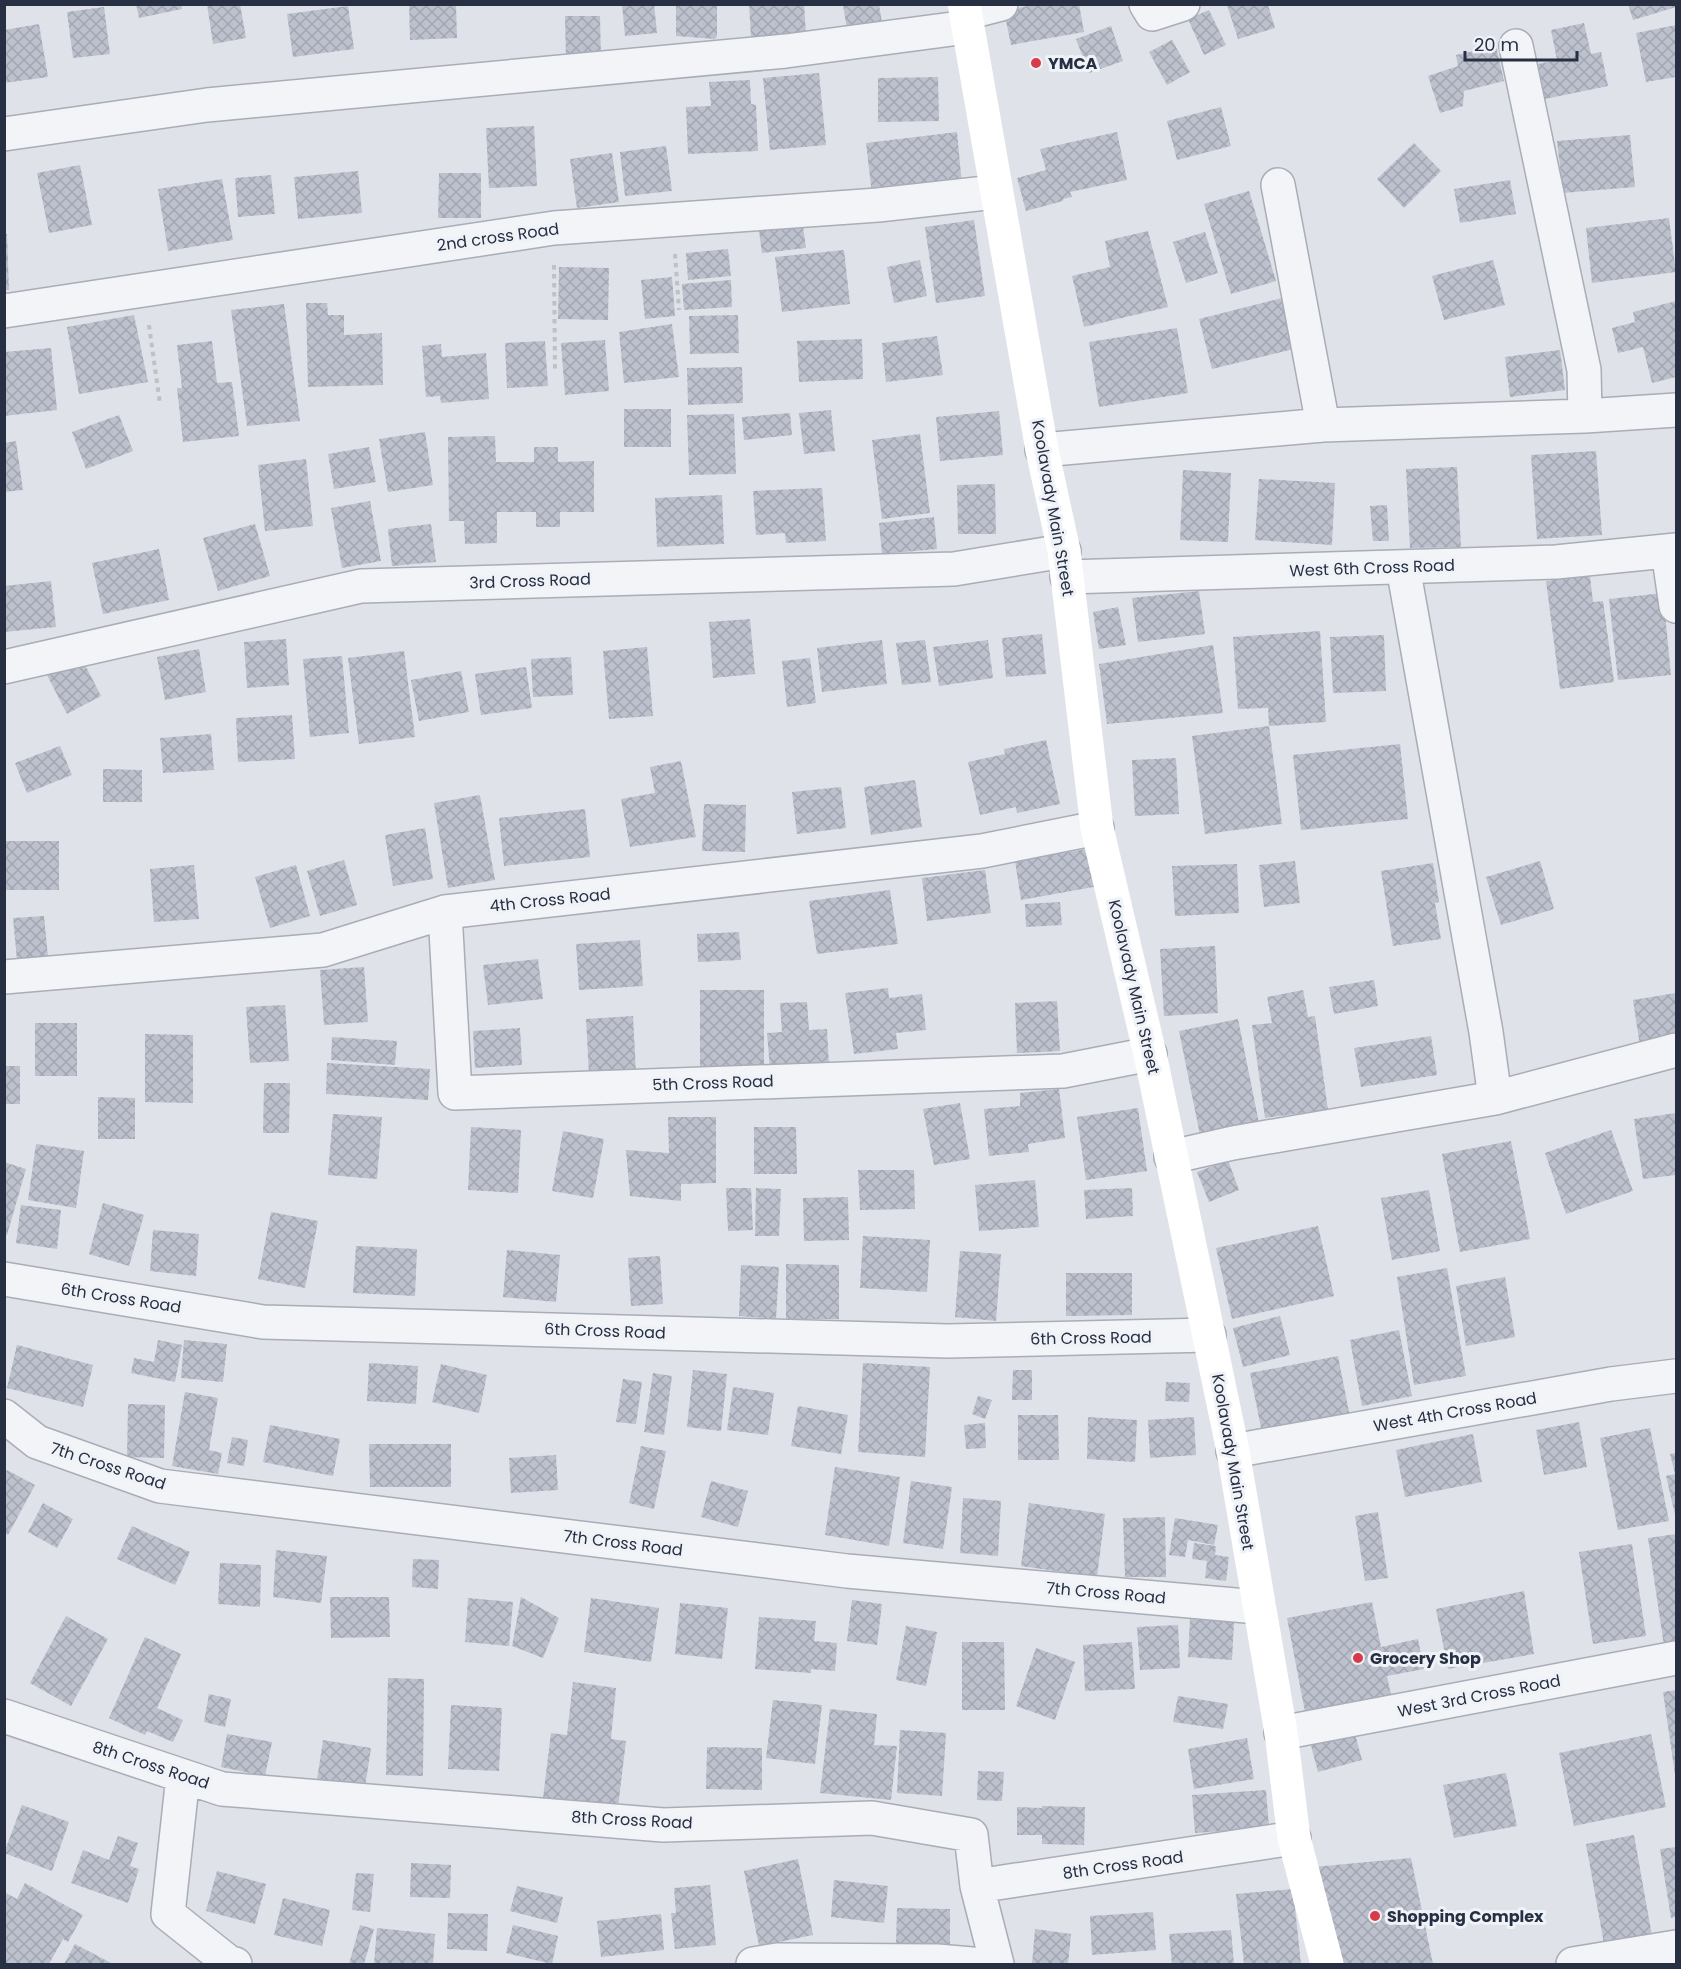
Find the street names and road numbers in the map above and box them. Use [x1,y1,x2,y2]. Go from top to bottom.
street label: 2nd cross Road [435,217,561,257]
street label: Koolavady Main Street [1026,418,1080,598]
street label: West 6th Cross Road [1289,554,1455,582]
street label: 3rd Cross Road [469,567,591,595]
street label: 4th Cross Road [488,882,612,918]
street label: Koolavady Main Street [1103,897,1165,1077]
street label: 5th Cross Road [652,1069,774,1097]
street label: 6th Cross Road [59,1277,183,1319]
street label: 6th Cross Road [544,1317,666,1345]
street label: 6th Cross Road [1030,1325,1152,1351]
street label: Koolavady Main Street [1206,1372,1260,1552]
street label: West 4th Cross Road [1371,1386,1539,1438]
street label: 7th Cross Road [47,1436,169,1496]
street label: 7th Cross Road [562,1524,684,1562]
street label: 7th Cross Road [1045,1576,1167,1610]
street label: West 3rd Cross Road [1396,1669,1562,1723]
street label: 8th Cross Road [90,1735,212,1795]
street label: 8th Cross Road [571,1805,693,1835]
street label: 8th Cross Road [1061,1845,1185,1885]

